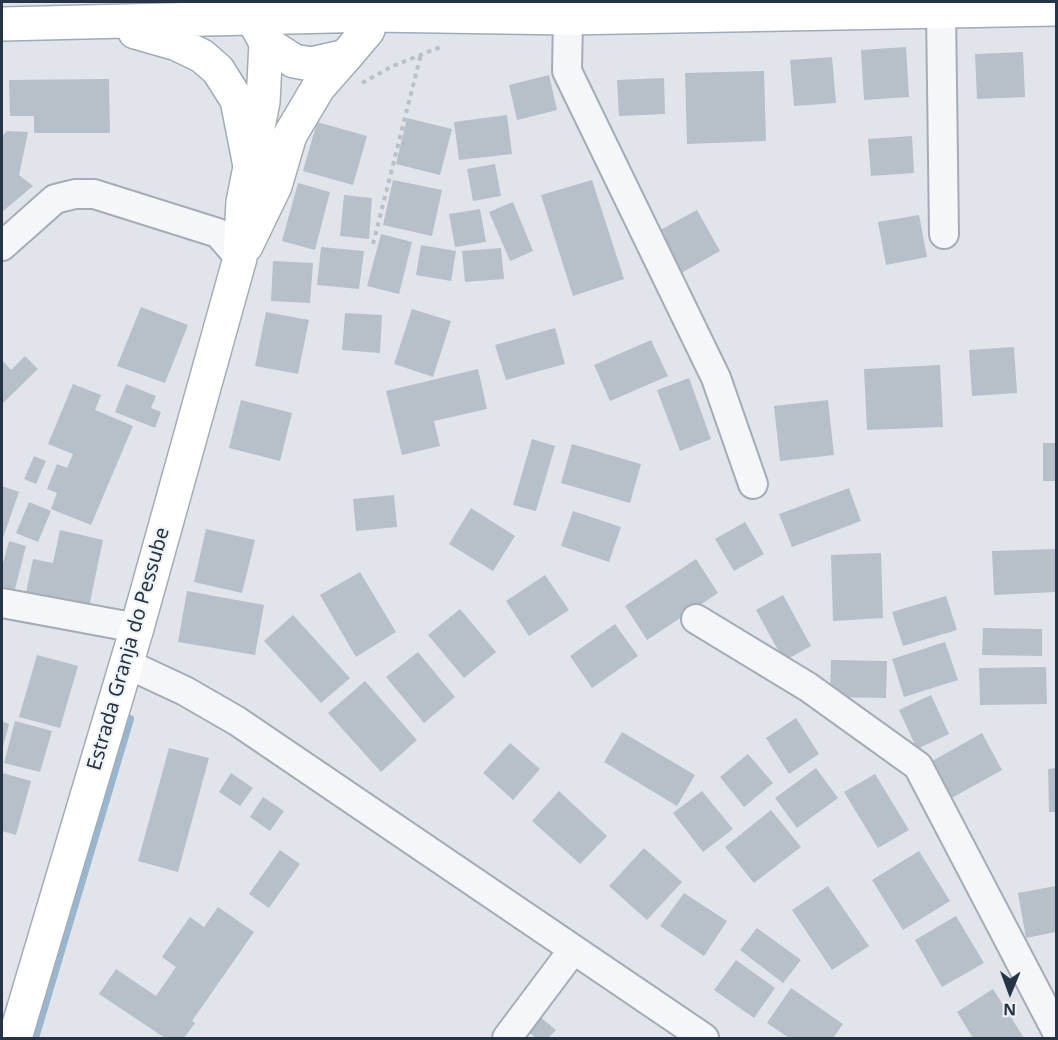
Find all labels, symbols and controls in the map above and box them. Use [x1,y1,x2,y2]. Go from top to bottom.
street label: Estrada Granja do Pessube [83,525,175,773]
north arrow [980,962,1040,1022]
text: N [1003,999,1016,1021]

